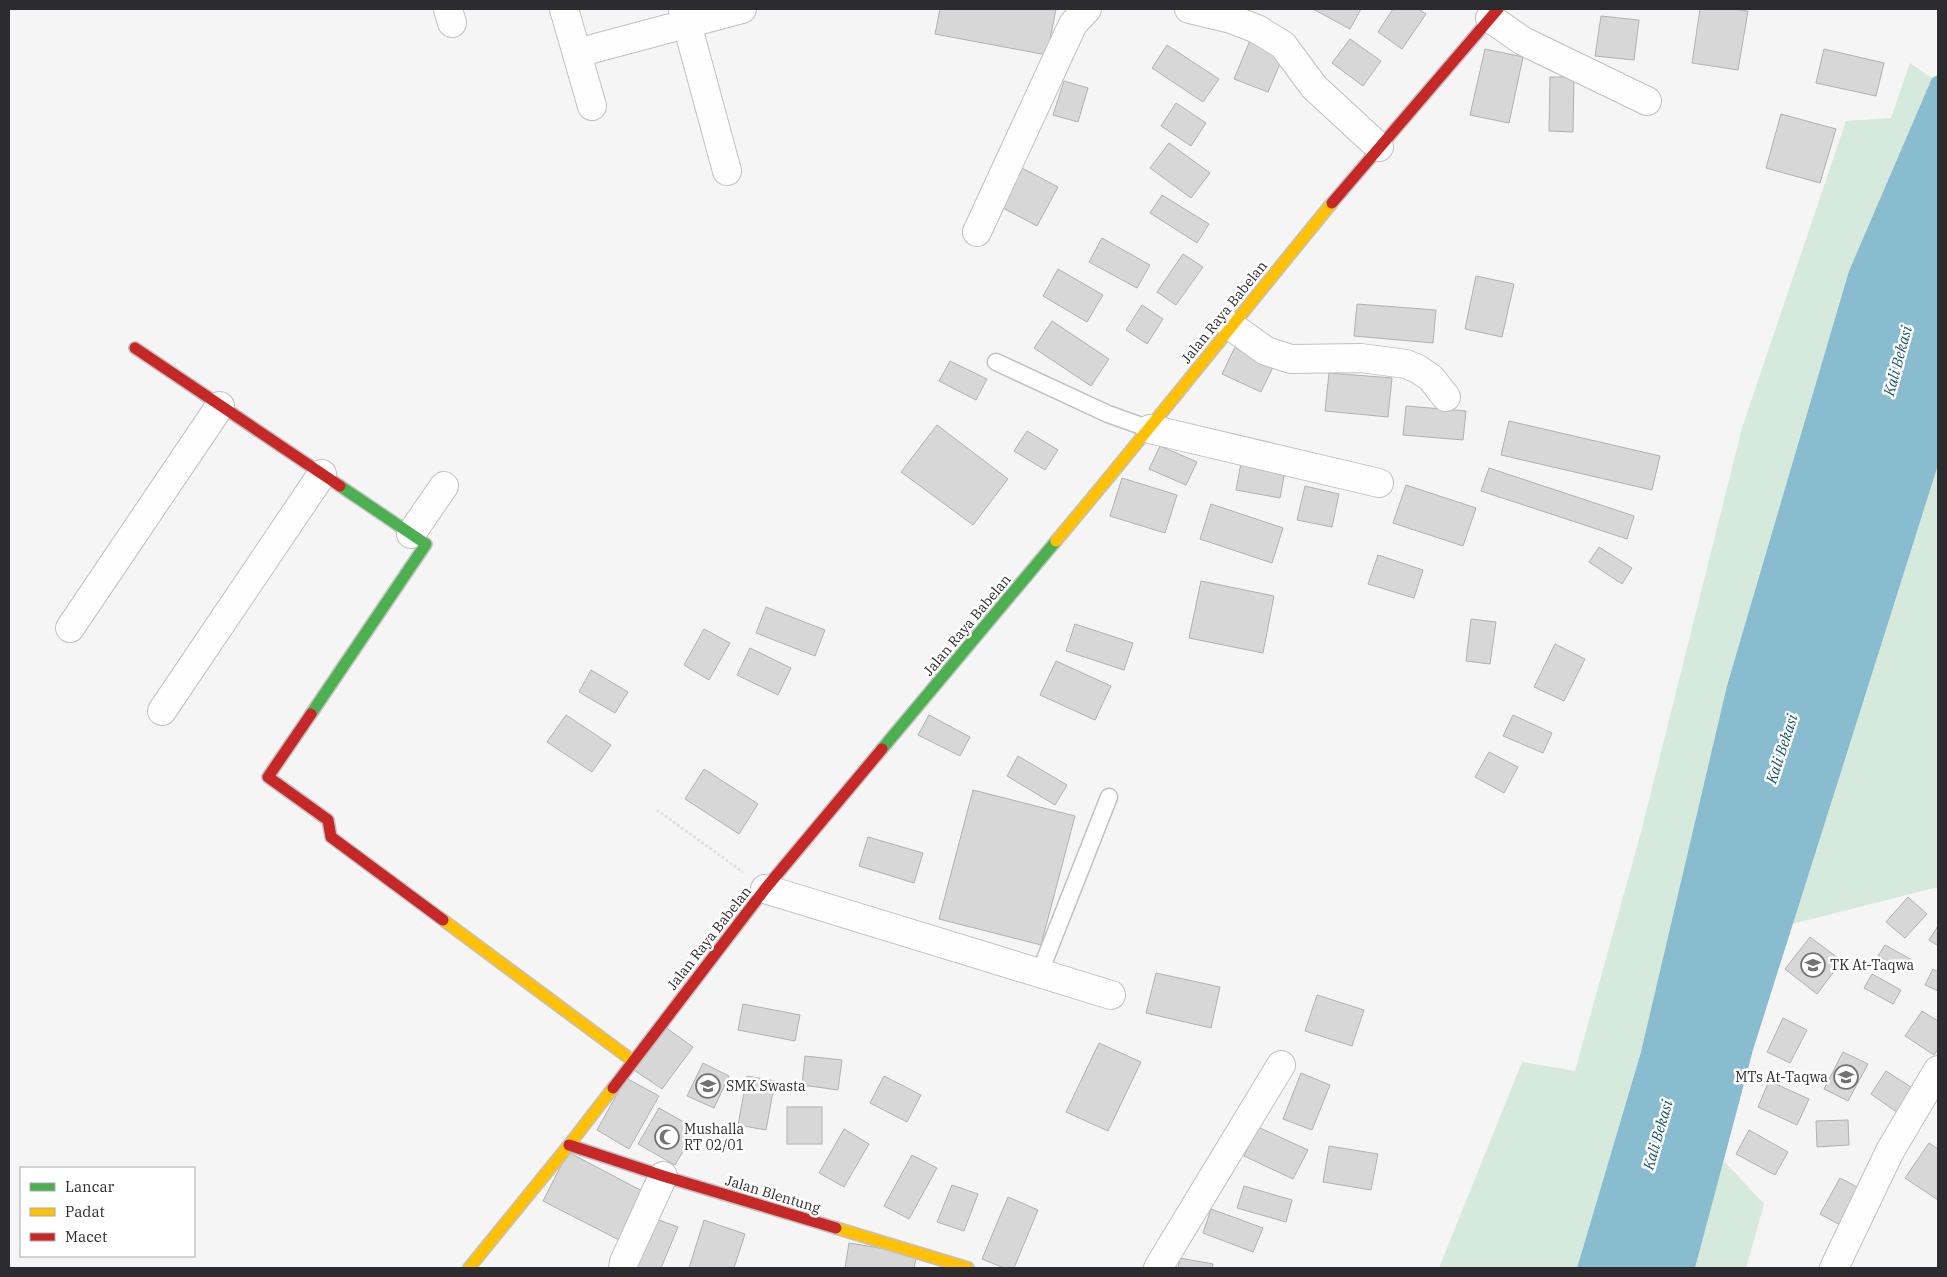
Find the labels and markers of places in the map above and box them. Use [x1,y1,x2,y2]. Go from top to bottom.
school or university icon: TK At-Taqwa [1800,952,1826,978]
place label: TK At-Taqwa [1830,956,1914,974]
school or university icon: MTs At-Taqwa [1833,1064,1859,1090]
place label: MTs At-Taqwa [1735,1068,1828,1086]
school or university icon: SMK Swasta [695,1073,721,1099]
place label: SMK Swasta [726,1077,806,1095]
place label: Mushalla RT 02/01 [684,1120,744,1154]
mosque icon: Mushalla RT 02/01 [654,1124,680,1150]

